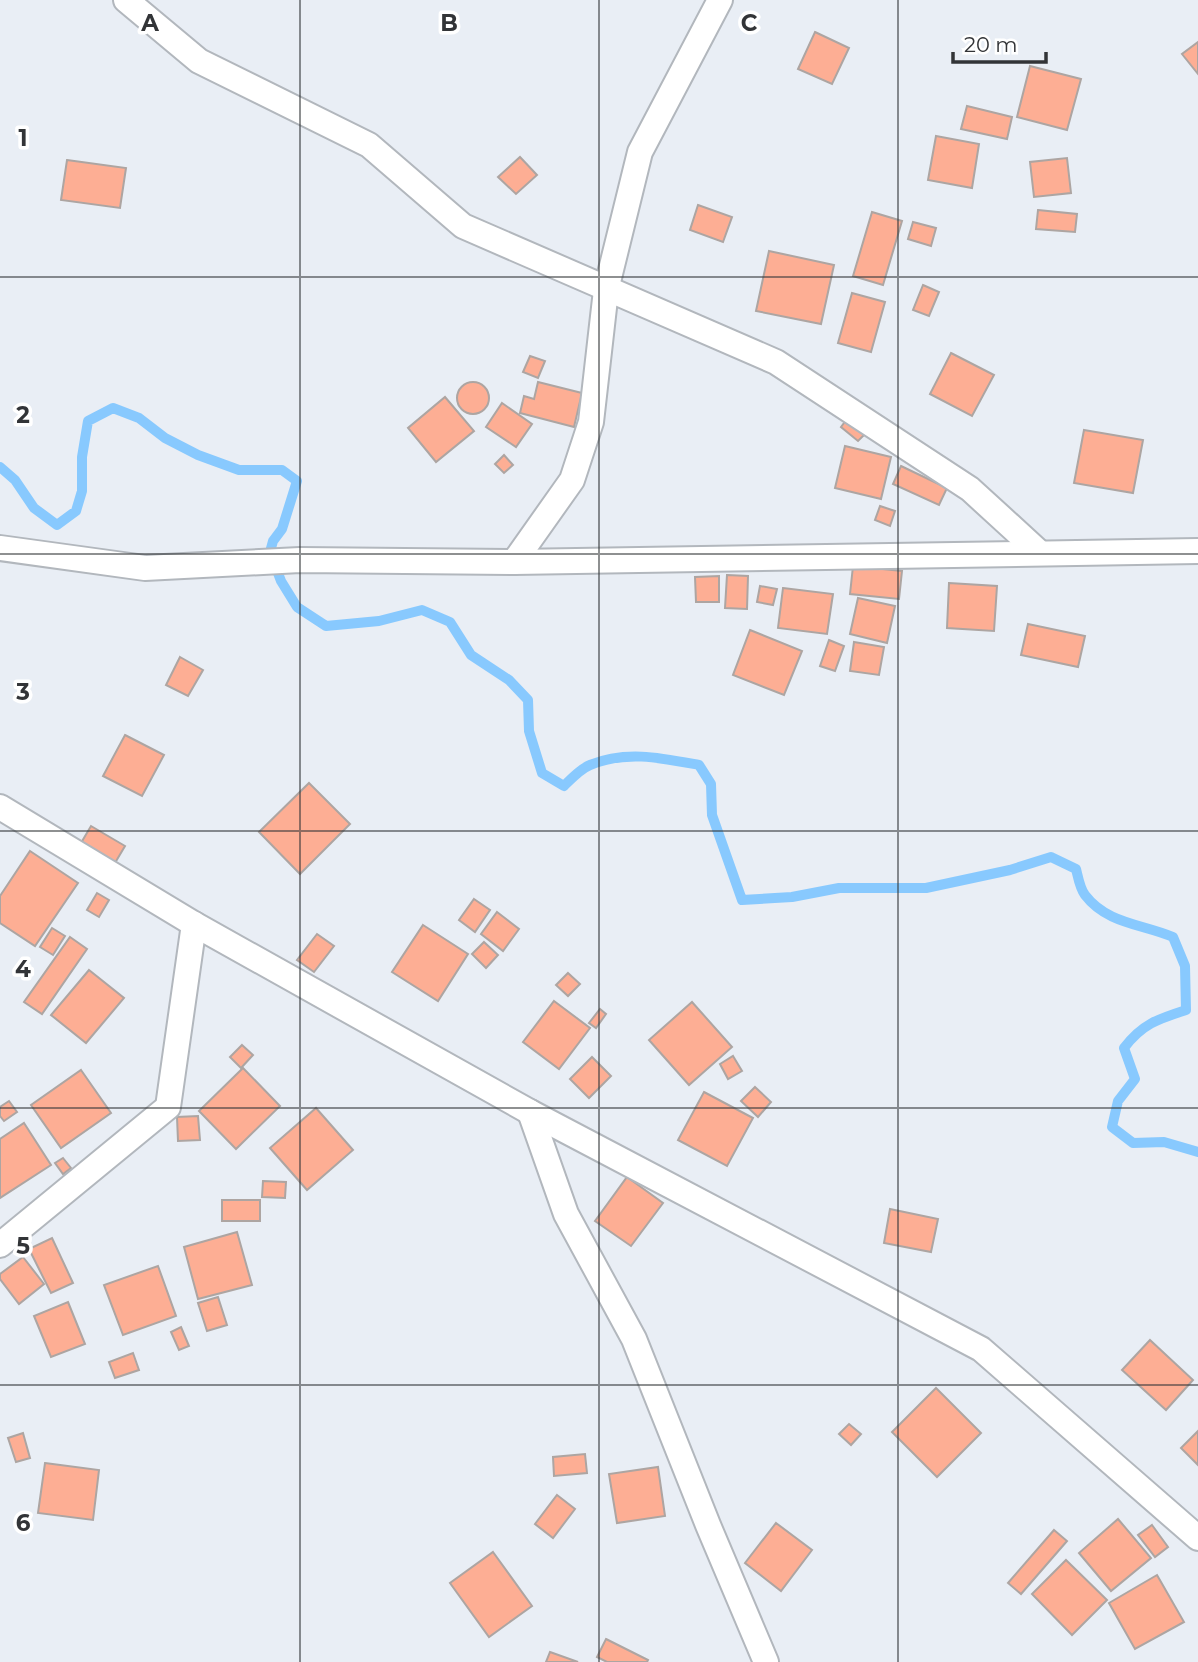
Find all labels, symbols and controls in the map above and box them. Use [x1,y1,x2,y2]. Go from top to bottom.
text: A [140,9,159,37]
text: B [440,9,458,37]
text: C [741,9,758,37]
scale bar [953,21,1046,65]
text: 20 m [964,32,1018,57]
text: 1 [18,124,28,152]
text: 2 [16,401,30,429]
text: 3 [15,678,30,706]
text: 4 [15,955,31,983]
text: 5 [16,1232,30,1260]
text: 6 [16,1509,31,1537]

